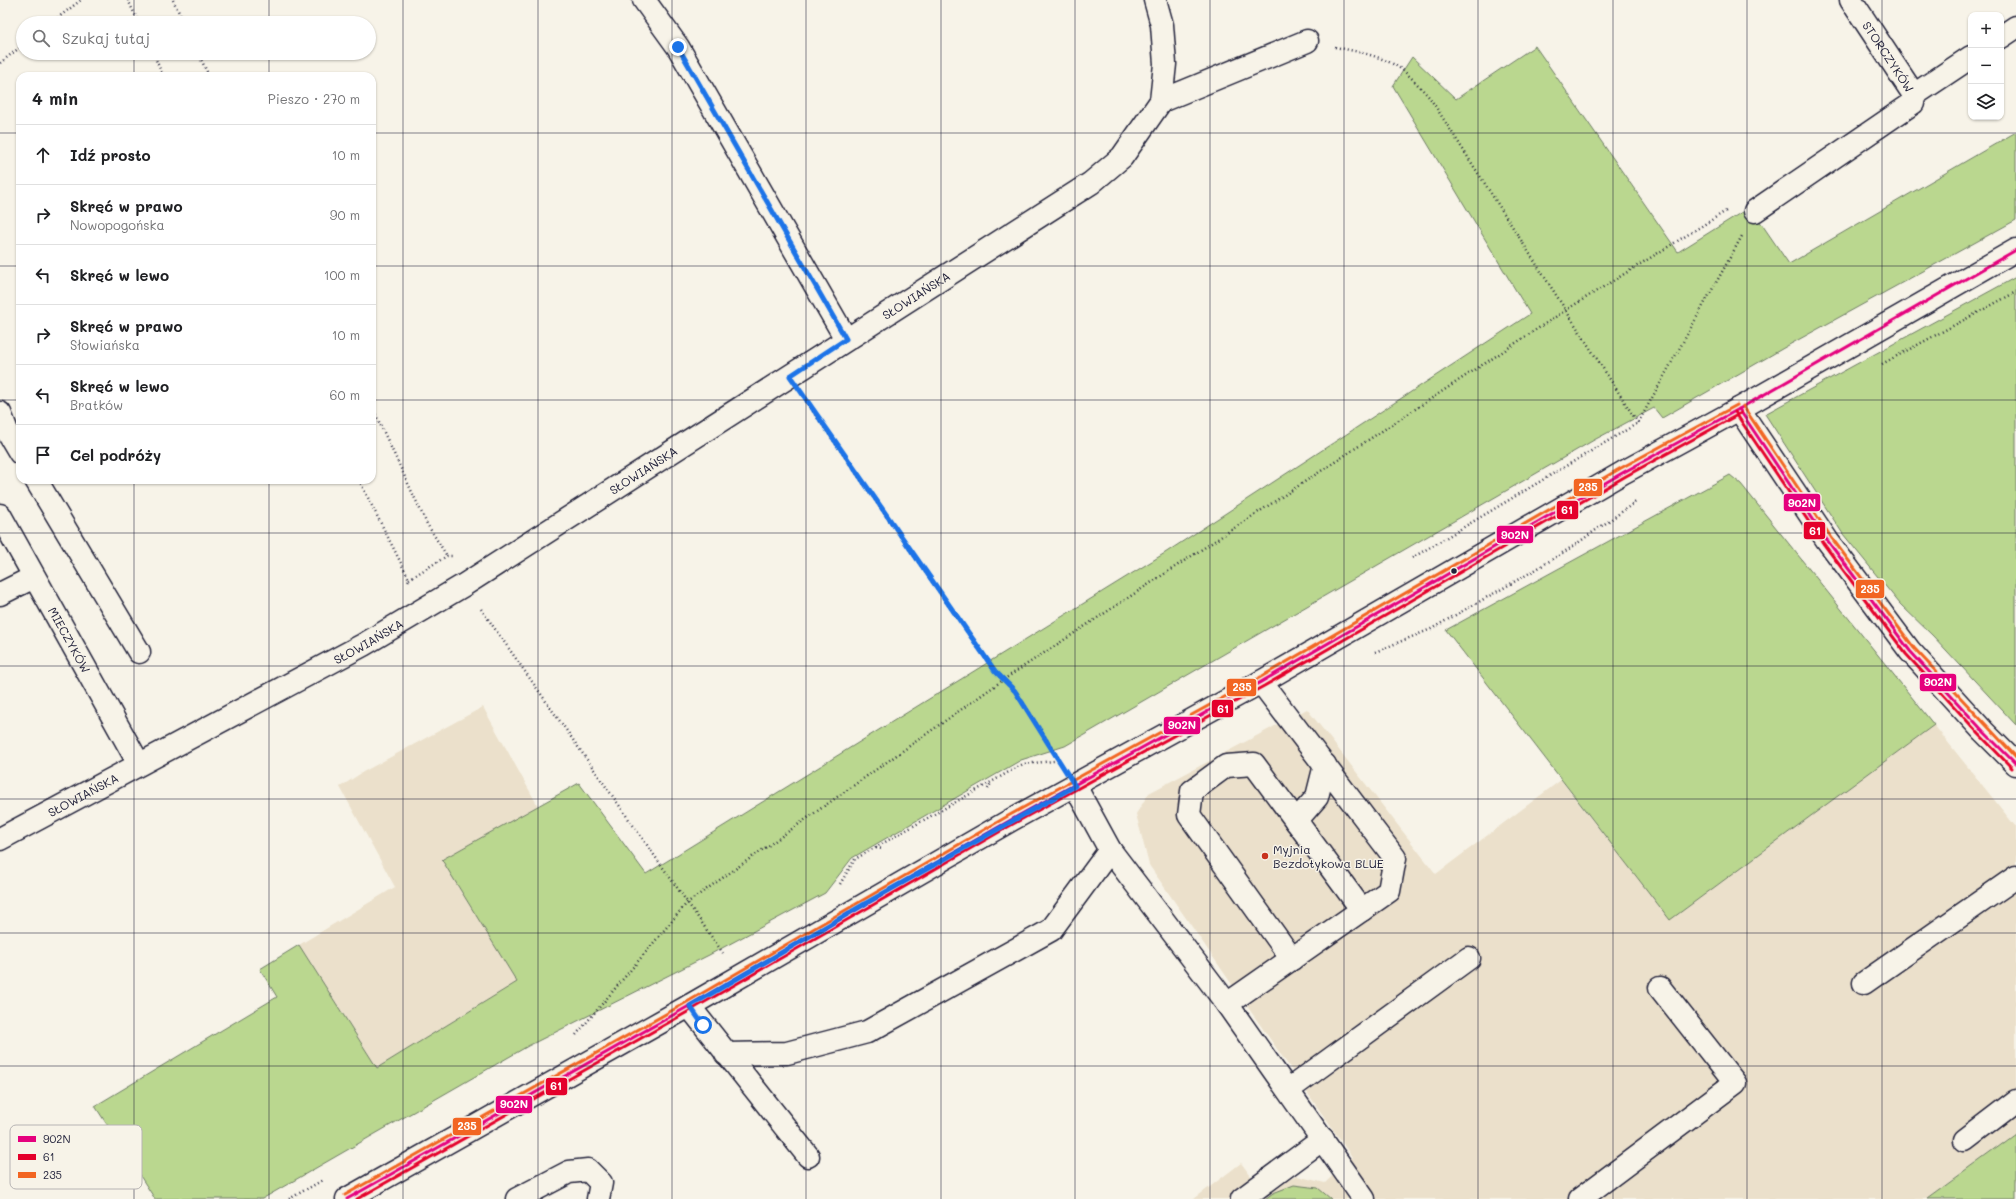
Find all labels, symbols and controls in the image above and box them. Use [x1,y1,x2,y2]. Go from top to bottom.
map controls [1968,12,2004,120]
button: + [1968,12,2004,48]
search box [16,16,376,60]
street label: STORCZYKÓW [1859,18,1918,95]
icon: search [30,27,52,49]
text: Szukaj tutaj [62,28,150,48]
route end [669,38,687,56]
button: − [1968,48,2004,84]
button: layers [1968,84,2004,120]
text: 4 min [32,87,78,109]
text: Pieszo · 270 m [268,90,360,107]
icon: ahead [32,144,54,166]
text: Idź prosto [70,145,151,165]
text: 10 m [332,146,360,163]
text: Skręć w prawo [70,196,183,216]
icon: right [32,204,54,226]
text: 90 m [330,206,360,223]
text: Nowopogońska [70,216,165,233]
icon: left [32,264,54,286]
text: Skręć w lewo [70,265,169,285]
text: 100 m [324,266,360,283]
street label: SŁOWIAŃSKA [879,268,953,323]
text: Skręć w prawo [70,316,183,336]
icon: right [32,324,54,346]
text: 10 m [332,326,360,343]
text: Słowiańska [70,336,140,353]
text: Skręć w lewo [70,376,169,396]
icon: left [32,384,54,406]
text: 60 m [330,386,360,403]
text: Bratków [70,396,123,413]
street label: SŁOWIAŃSKA [606,442,680,498]
icon: arrive [32,444,54,466]
text: Cel podróży [70,445,161,465]
line badge: 235 [1573,478,1603,497]
text: 235 [1578,479,1598,494]
line badge: 902N [1783,493,1821,512]
text: 902N [1788,495,1816,510]
line badge: 61 [1556,500,1579,520]
text: 61 [1561,502,1573,517]
line badge: 61 [1803,521,1826,540]
text: 61 [1809,523,1821,538]
line badge: 902N [1496,525,1534,544]
text: 902N [1501,527,1529,542]
unlabelled marker [1449,566,1459,576]
line badge: 235 [1855,579,1885,599]
text: 235 [1860,581,1880,596]
street label: MIECZYKÓW [45,604,95,676]
street label: SŁOWIAŃSKA [331,615,406,667]
line badge: 902N [1919,673,1957,692]
text: 902N [1924,674,1952,689]
line badge: 235 [1226,678,1257,697]
text: 235 [1232,679,1252,694]
line badge: 61 [1211,699,1234,718]
text: 61 [1217,701,1229,716]
line badge: 902N [1163,716,1201,735]
text: 902N [1168,717,1196,732]
street label: SŁOWIAŃSKA [45,769,121,820]
place label: Myjnia Bezdotykowa BLUE [1273,841,1384,871]
marker: Myjnia Bezdotykowa BLUE [1260,851,1270,861]
route start [694,1016,712,1034]
line badge: 61 [545,1077,568,1096]
text: 61 [550,1078,562,1093]
line badge: 902N [495,1095,533,1114]
text: 902N [500,1096,528,1111]
line badge: 235 [452,1117,482,1136]
text: 235 [457,1118,477,1133]
legend [10,1125,142,1189]
text: 902N [43,1131,71,1146]
text: 61 [43,1149,55,1164]
text: 235 [43,1167,62,1182]

